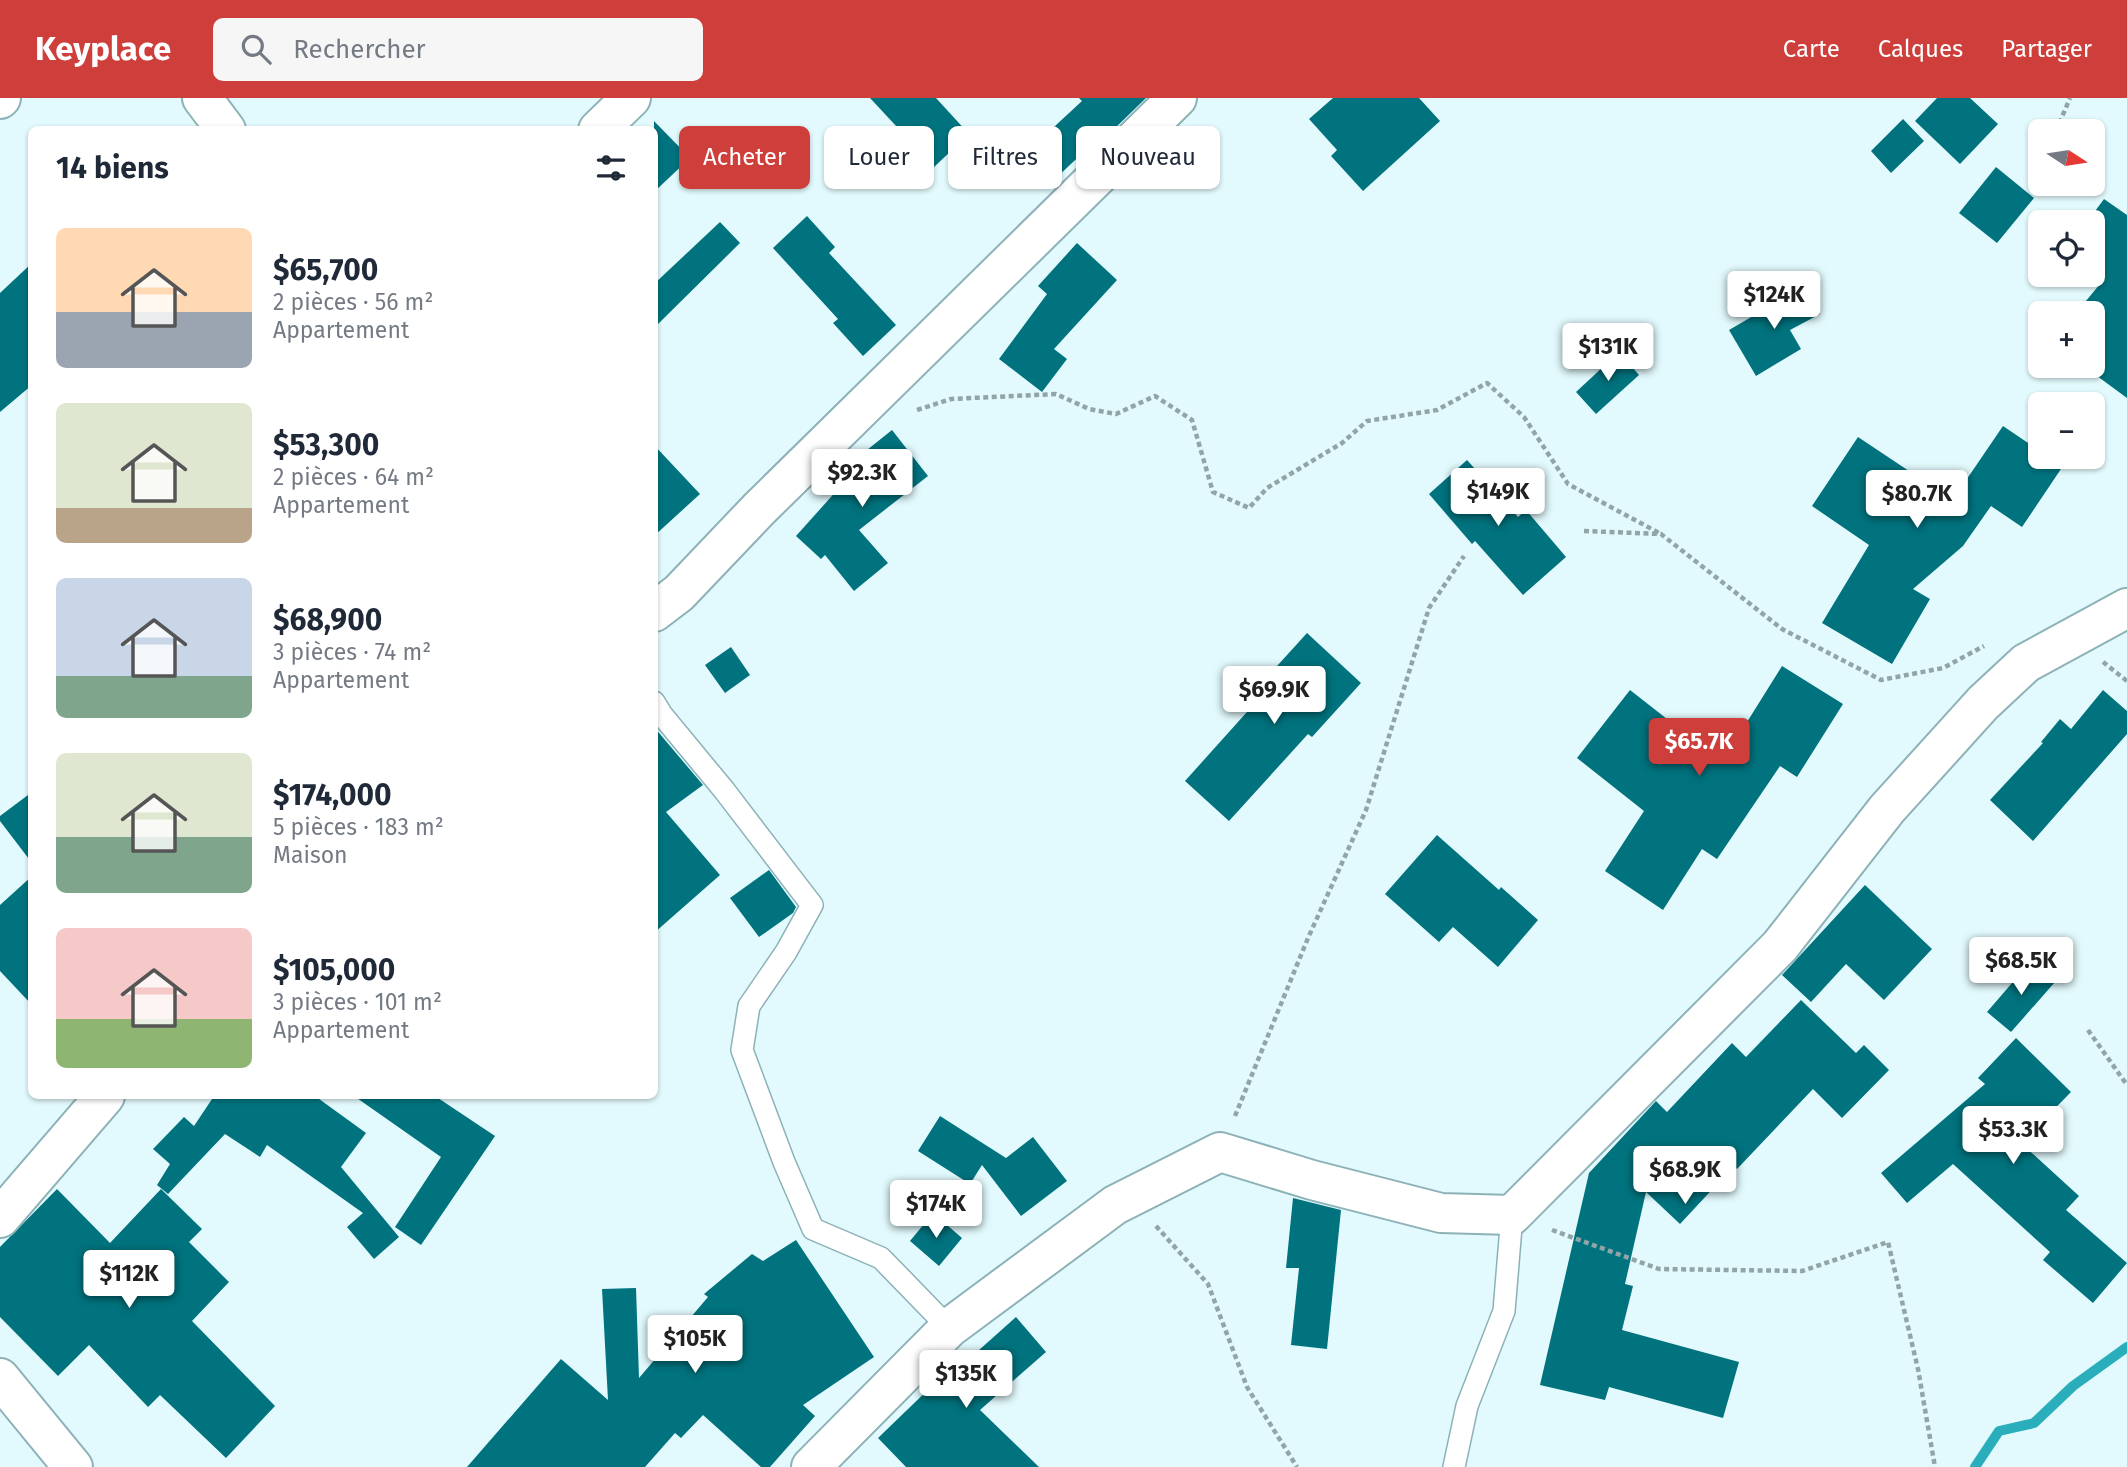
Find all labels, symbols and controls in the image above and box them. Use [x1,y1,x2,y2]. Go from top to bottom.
search box [213,18,703,81]
text: Keyplace [35,29,171,69]
icon: search [237,30,275,68]
text: Rechercher [293,34,426,65]
text: Carte [1783,35,1840,63]
text: Calques [1878,35,1963,63]
text: Partager [2001,35,2092,63]
north arrow [2028,119,2105,196]
map controls [2028,119,2105,469]
chip: Acheter [679,126,810,189]
chip: Louer [824,126,934,189]
chip: Filtres [948,126,1062,189]
chip: Nouveau [1076,126,1220,189]
icon: filters [592,149,630,187]
text: 14 biens [56,150,169,186]
button: locate [2028,210,2105,287]
text: $65,700 [273,252,378,288]
icon: home [112,256,196,340]
pin: $124K [1725,272,1823,331]
text: $124K [1743,280,1805,308]
text: 2 pièces · 56 m² [273,288,433,316]
button: + [2028,301,2105,378]
text: Appartement [273,316,409,344]
pin: $131K [1559,324,1657,383]
text: $131K [1578,332,1638,360]
button: − [2028,392,2105,469]
text: $53,300 [273,427,379,463]
icon: home [112,431,196,515]
pin: $92.3K [805,450,919,509]
text: $92.3K [828,458,896,486]
text: 2 pièces · 64 m² [273,463,434,491]
pin: $149K [1449,468,1547,528]
pin: $80.7K [1860,470,1974,530]
text: $149K [1467,477,1529,505]
text: $80.7K [1882,479,1952,507]
text: Appartement [273,491,409,519]
text: $68,900 [273,602,382,638]
icon: home [112,606,196,690]
text: 3 pièces · 74 m² [273,638,431,666]
text: Appartement [273,666,409,694]
pin: $69.9K [1217,666,1331,726]
text: $69.9K [1239,675,1309,703]
pin: $65.7K [1642,718,1756,778]
text: $65.7K [1665,727,1733,755]
text: $174,000 [273,777,392,813]
icon: home [112,781,196,865]
text: 5 pièces · 183 m² [273,813,444,841]
text: Maison [273,841,348,869]
pin: $68.5K [1964,937,2078,997]
text: $68.5K [1985,946,2057,974]
text: $105,000 [273,952,395,988]
icon: home [112,956,196,1040]
text: 3 pièces · 101 m² [273,988,442,1016]
text: Appartement [273,1016,409,1044]
pin: $53.3K [1956,1107,2070,1166]
text: $53.3K [1978,1115,2048,1143]
pin: $68.9K [1628,1146,1742,1206]
text: $68.9K [1649,1155,1721,1183]
pin: $174K [887,1180,985,1240]
text: $174K [906,1189,966,1217]
pin: $112K [80,1250,178,1310]
text: $112K [99,1259,159,1287]
pin: $105K [646,1316,744,1375]
text: $105K [664,1324,726,1352]
pin: $135K [917,1350,1015,1410]
text: $135K [935,1359,997,1387]

